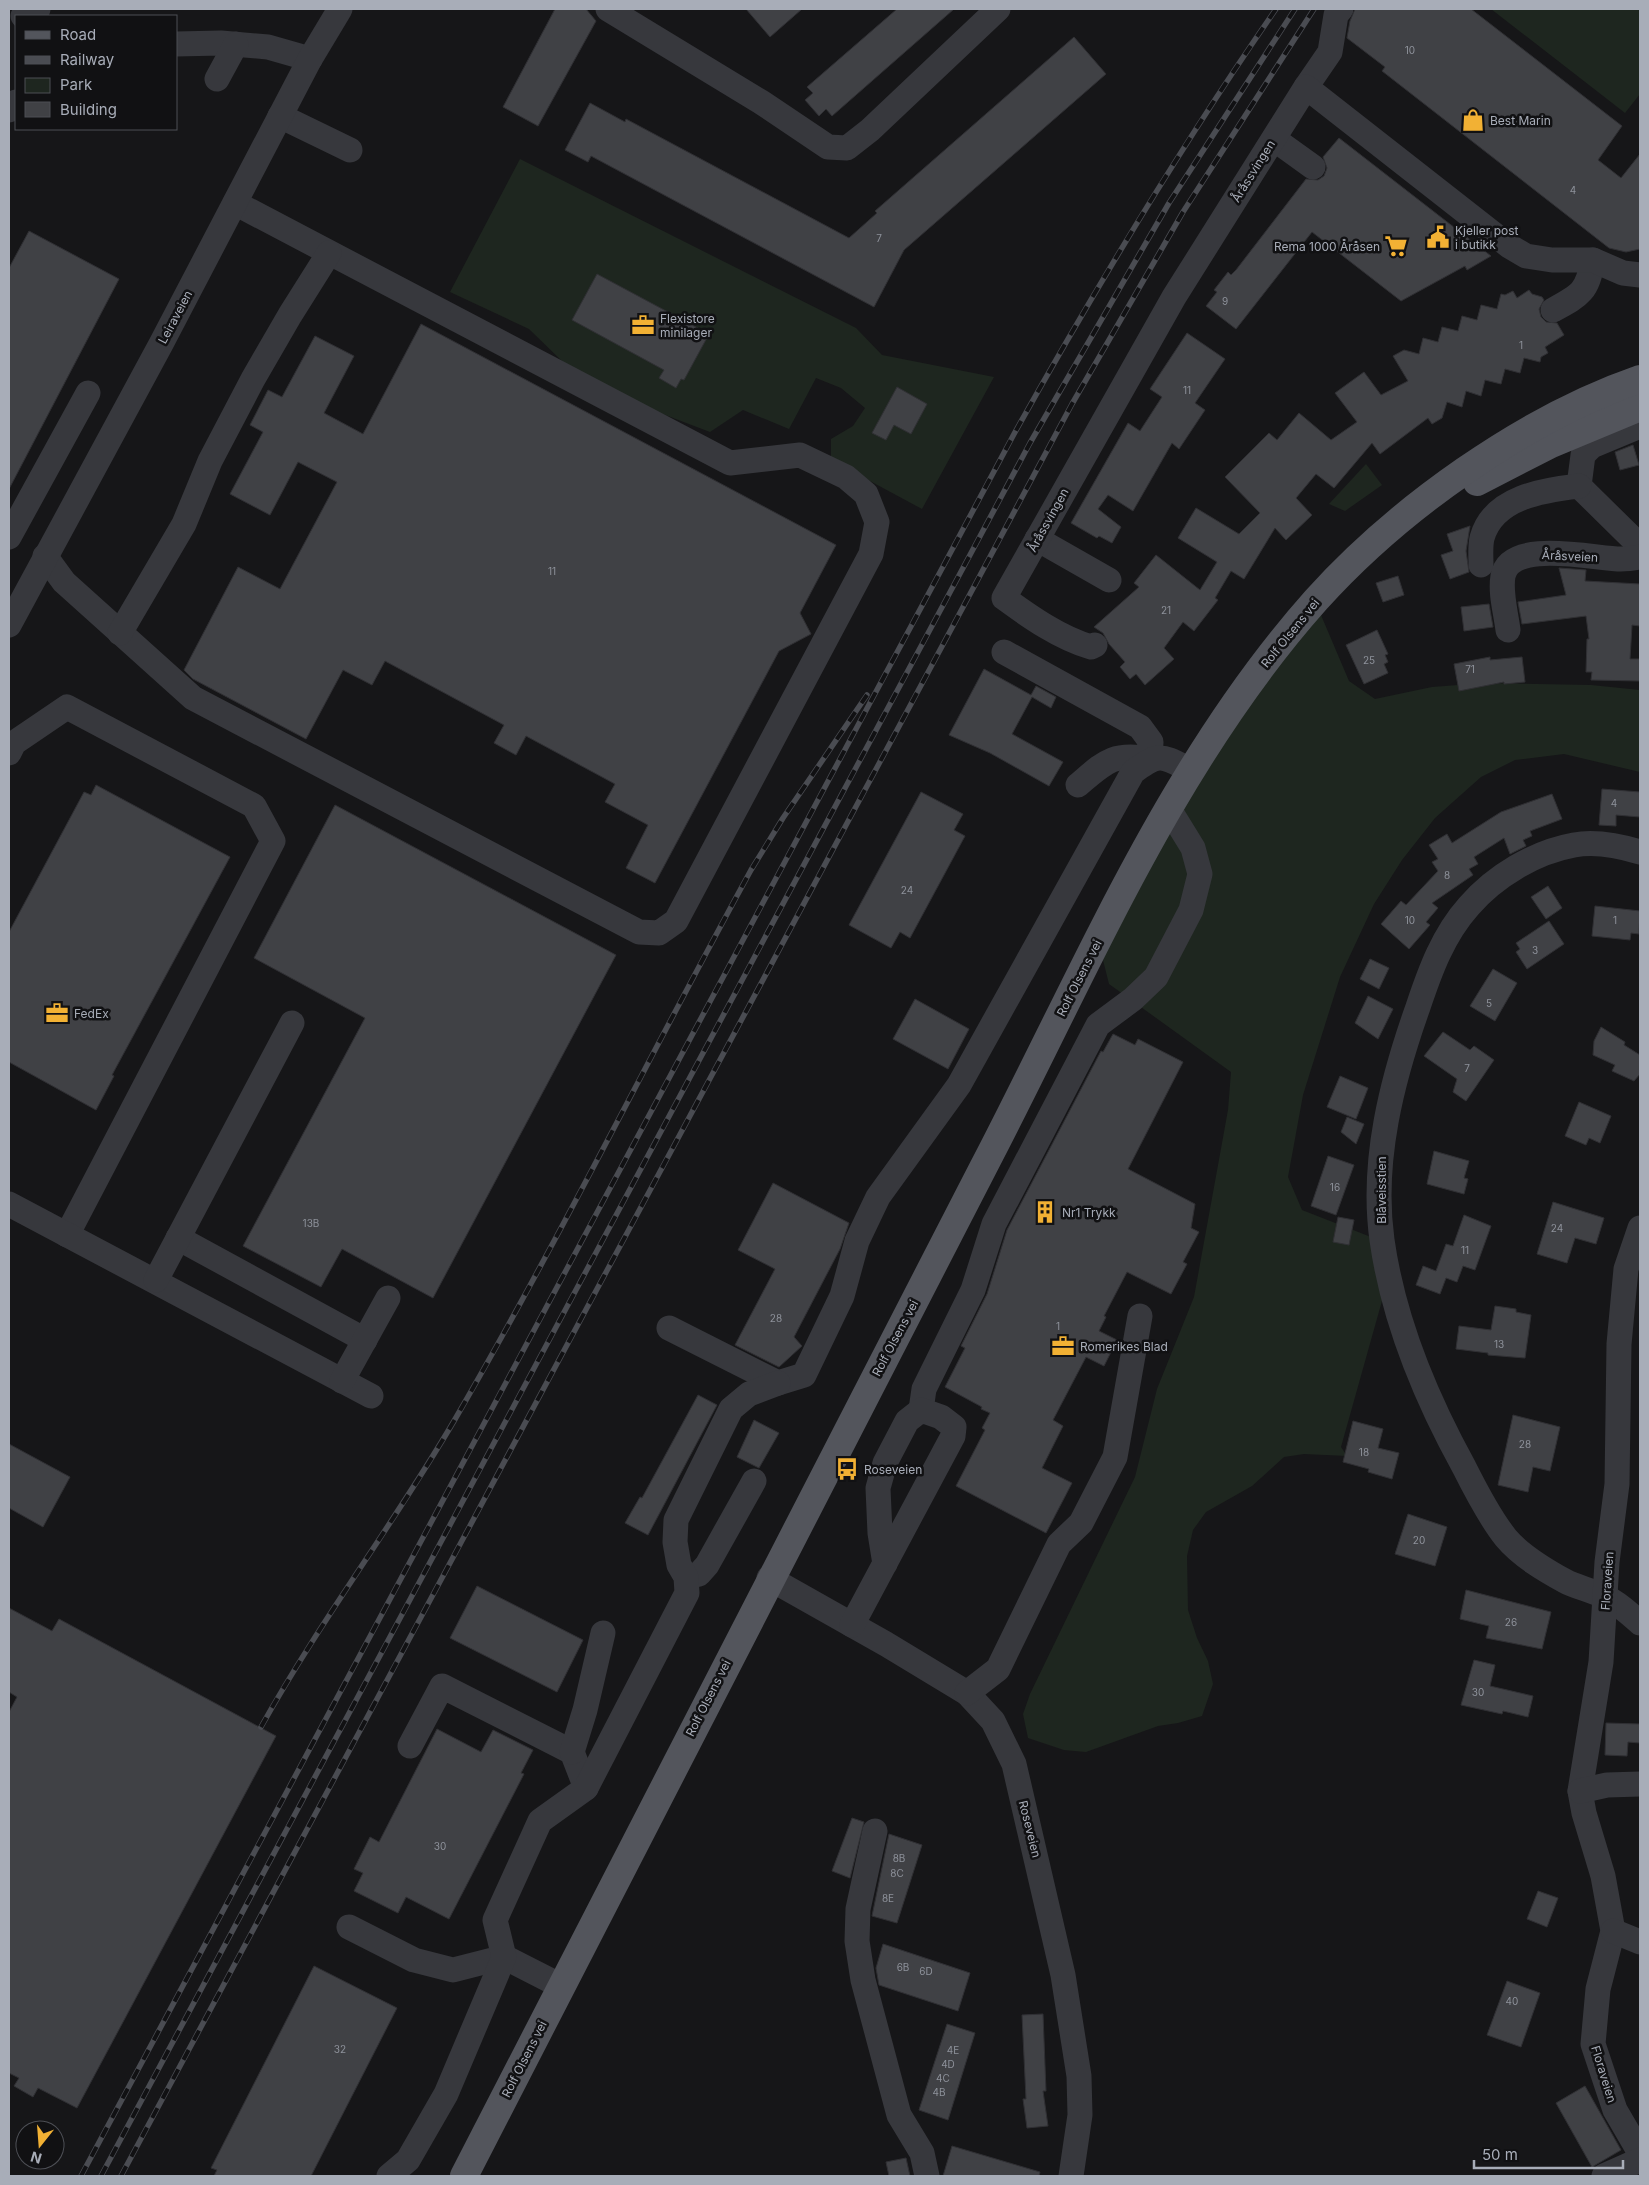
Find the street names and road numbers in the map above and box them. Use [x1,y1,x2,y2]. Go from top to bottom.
street label: Åråssvingen [1228,137,1278,205]
street label: Leiraveien [155,288,195,346]
street label: Åråssvingen [1024,486,1072,554]
street label: Åråsveien [1541,547,1599,565]
street label: Rolf Olsens vei [1258,596,1322,670]
street label: Rolf Olsens vei [1053,937,1105,1019]
street label: Blåveisstien [1374,1156,1389,1224]
street label: Rolf Olsens vei [869,1297,921,1379]
street label: Floraveien [1597,1551,1617,1611]
street label: Rolf Olsens vei [682,1657,734,1739]
street label: Roseveien [1016,1799,1044,1859]
street label: Rolf Olsens vei [498,2018,550,2100]
street label: Floraveien [1588,2044,1620,2104]

